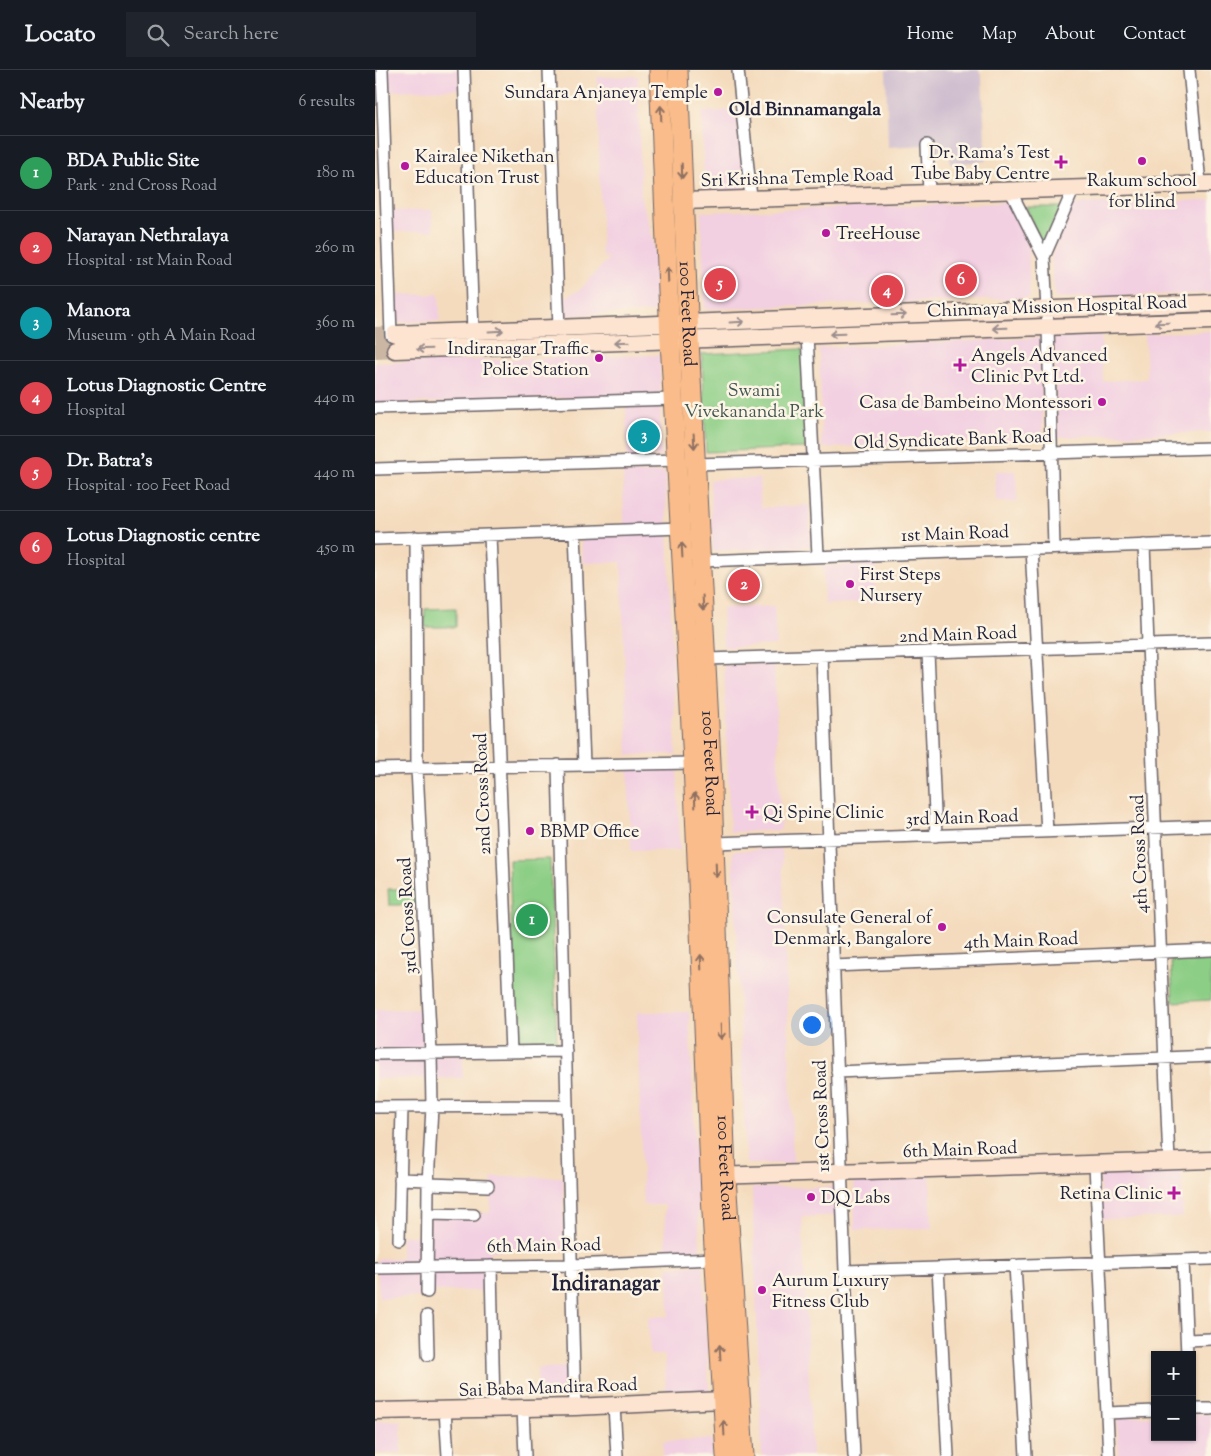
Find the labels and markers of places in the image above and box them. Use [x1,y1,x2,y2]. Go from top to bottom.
place label: Sundara Anjaneya Temple [504,81,708,107]
marker: Sundara Anjaneya Temple [712,86,724,98]
place label: Dr. Rama's Test Tube Baby Centre [911,141,1050,188]
place label: Kairalee Nikethan Education Trust [415,145,555,192]
marker: Dr. Rama's Test Tube Baby Centre [1054,155,1068,169]
marker: Rakum school for blind [1136,155,1148,167]
marker: Kairalee Nikethan Education Trust [399,160,411,172]
place label: Rakum school for blind [1087,169,1197,216]
place label: TreeHouse [836,222,921,248]
marker: TreeHouse [820,227,832,239]
pin: 6 [945,261,977,299]
pin: 5 [704,265,736,303]
pin: 4 [871,272,903,310]
place label: Indiranagar Traffic Police Station [448,337,589,384]
place label: Angels Advanced Clinic Pvt Ltd. [971,344,1108,391]
marker: Indiranagar Traffic Police Station [593,352,605,364]
marker: Angels Advanced Clinic Pvt Ltd. [953,358,967,372]
place label: Casa de Bambeino Montessori [859,391,1092,417]
marker: Casa de Bambeino Montessori [1096,396,1108,408]
pin: 3 [628,417,660,455]
place label: First Steps Nursery [860,563,941,610]
pin: 2 [728,566,760,604]
marker: First Steps Nursery [844,578,856,590]
place label: Qi Spine Clinic [763,801,884,827]
marker: Qi Spine Clinic [745,805,759,819]
place label: BBMP Office [540,820,639,846]
marker: BBMP Office [524,825,536,837]
pin: 1 [516,901,548,939]
place label: Consulate General of Denmark, Bangalore [767,906,933,953]
marker: Consulate General of Denmark, Bangalore [936,921,948,933]
place label: Retina Clinic [1060,1182,1163,1208]
place label: DQ Labs [821,1186,890,1212]
marker: Retina Clinic [1167,1186,1181,1200]
marker: DQ Labs [805,1191,817,1203]
place label: Aurum Luxury Fitness Club [772,1269,889,1316]
marker: Aurum Luxury Fitness Club [756,1284,768,1296]

